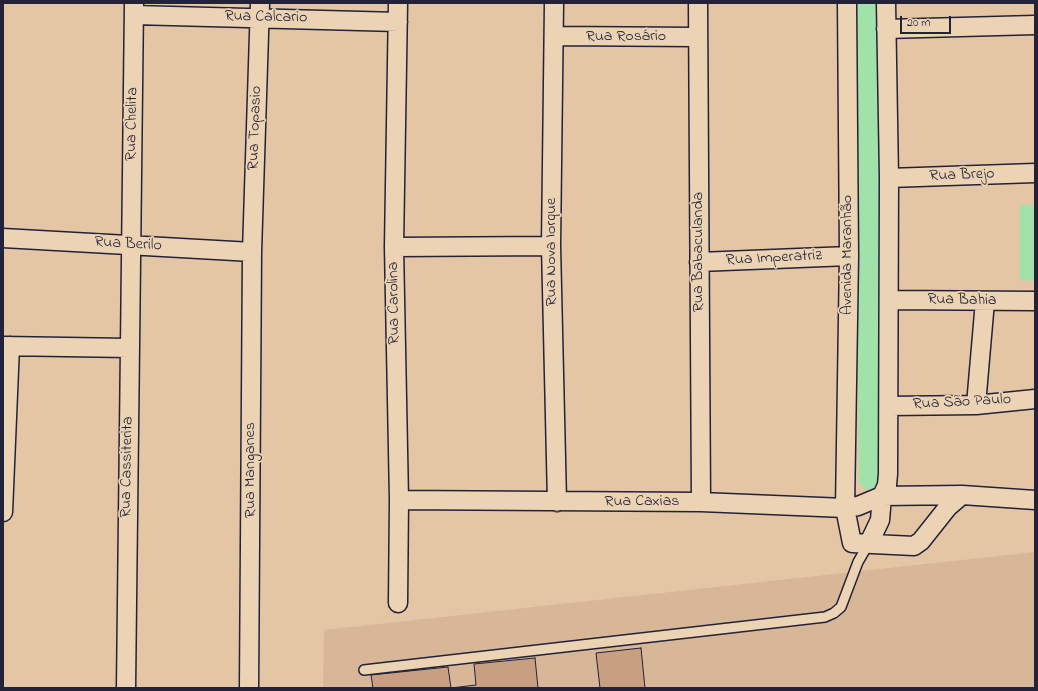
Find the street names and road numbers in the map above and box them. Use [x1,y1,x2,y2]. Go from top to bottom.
street label: Rua Calcario [225,8,307,28]
street label: Rua Rosário [586,27,666,47]
street label: Rua Topasio [245,86,267,170]
street label: Rua Chelita [123,87,143,161]
street label: Rua Brejo [929,165,995,187]
street label: Rua Babaculanda [689,192,709,312]
street label: Avenida Maranhão [838,195,858,315]
street label: Rua Nova Iorque [542,198,562,306]
street label: Rua Berilo [94,234,162,256]
street label: Rua Imperatriz [725,247,823,271]
street label: Rua Carolina [385,261,405,345]
street label: Rua Bahia [927,291,997,311]
street label: Rua São Paulo [912,391,1012,415]
street label: Rua Cassiterita [118,416,138,518]
street label: Rua Manganes [241,422,261,518]
street label: Rua Caxias [605,492,679,512]

